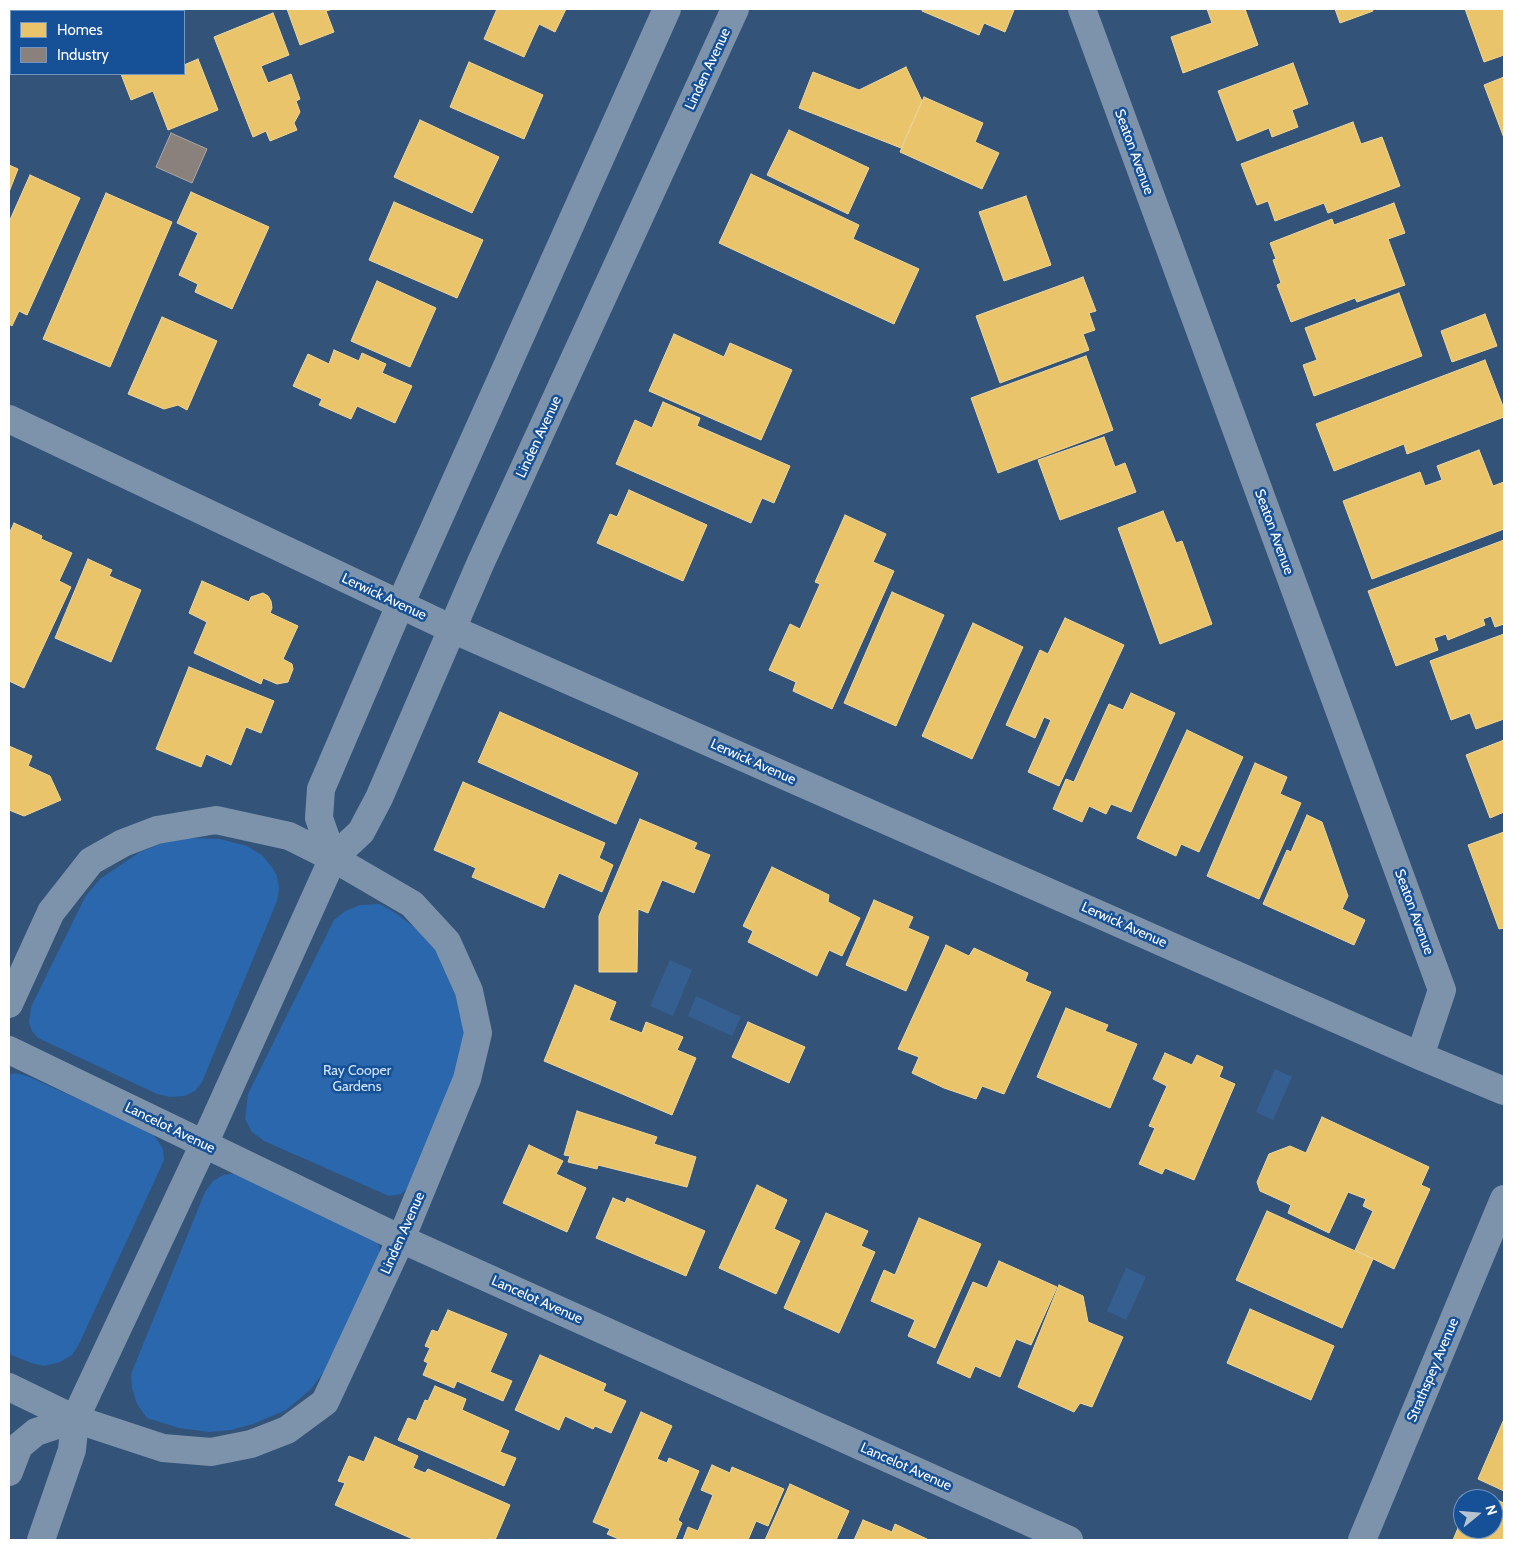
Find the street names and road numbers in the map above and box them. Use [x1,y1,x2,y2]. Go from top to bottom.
street label: Linden Avenue [682,26,734,112]
street label: Seaton Avenue [1111,107,1157,197]
street label: Linden Avenue [513,394,565,480]
street label: Seaton Avenue [1251,487,1297,577]
street label: Lerwick Avenue [339,570,429,624]
street label: Lerwick Avenue [708,736,798,788]
street label: Seaton Avenue [1391,867,1437,957]
street label: Lerwick Avenue [1079,899,1169,951]
street label: Lancelot Avenue [122,1099,218,1157]
street label: Linden Avenue [377,1189,429,1277]
street label: Lancelot Avenue [489,1272,585,1328]
street label: Strathspey Avenue [1404,1316,1462,1424]
street label: Lancelot Avenue [858,1439,954,1495]

